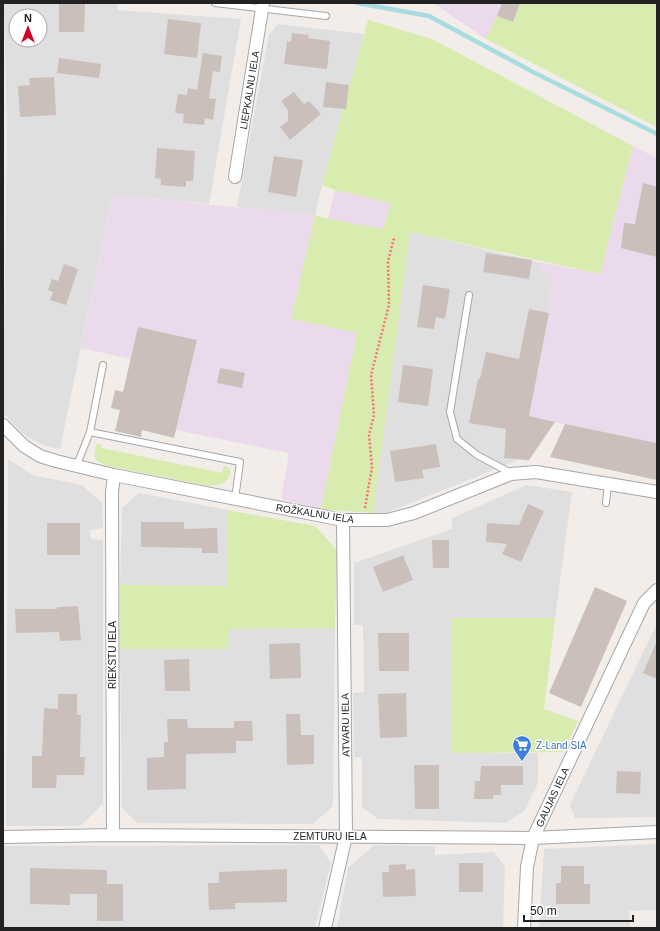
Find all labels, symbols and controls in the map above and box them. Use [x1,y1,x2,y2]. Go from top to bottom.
north arrow [8,8,48,48]
text: N [24,12,32,24]
street label: LIEPKALNU IELA [238,50,261,130]
street label: ROŽKALNU IELA [275,501,355,525]
street label: RIEKSTU IELA [107,621,118,689]
street label: ATVARU IELA [339,693,352,757]
supermarket icon: Z-Land SIA [511,734,533,762]
place label: Z-Land SIA [536,740,587,751]
street label: GAUJAS IELA [534,765,571,829]
street label: ZEMTURU IELA [293,831,367,842]
scale bar [524,897,633,923]
text: 50 m [530,904,557,918]

